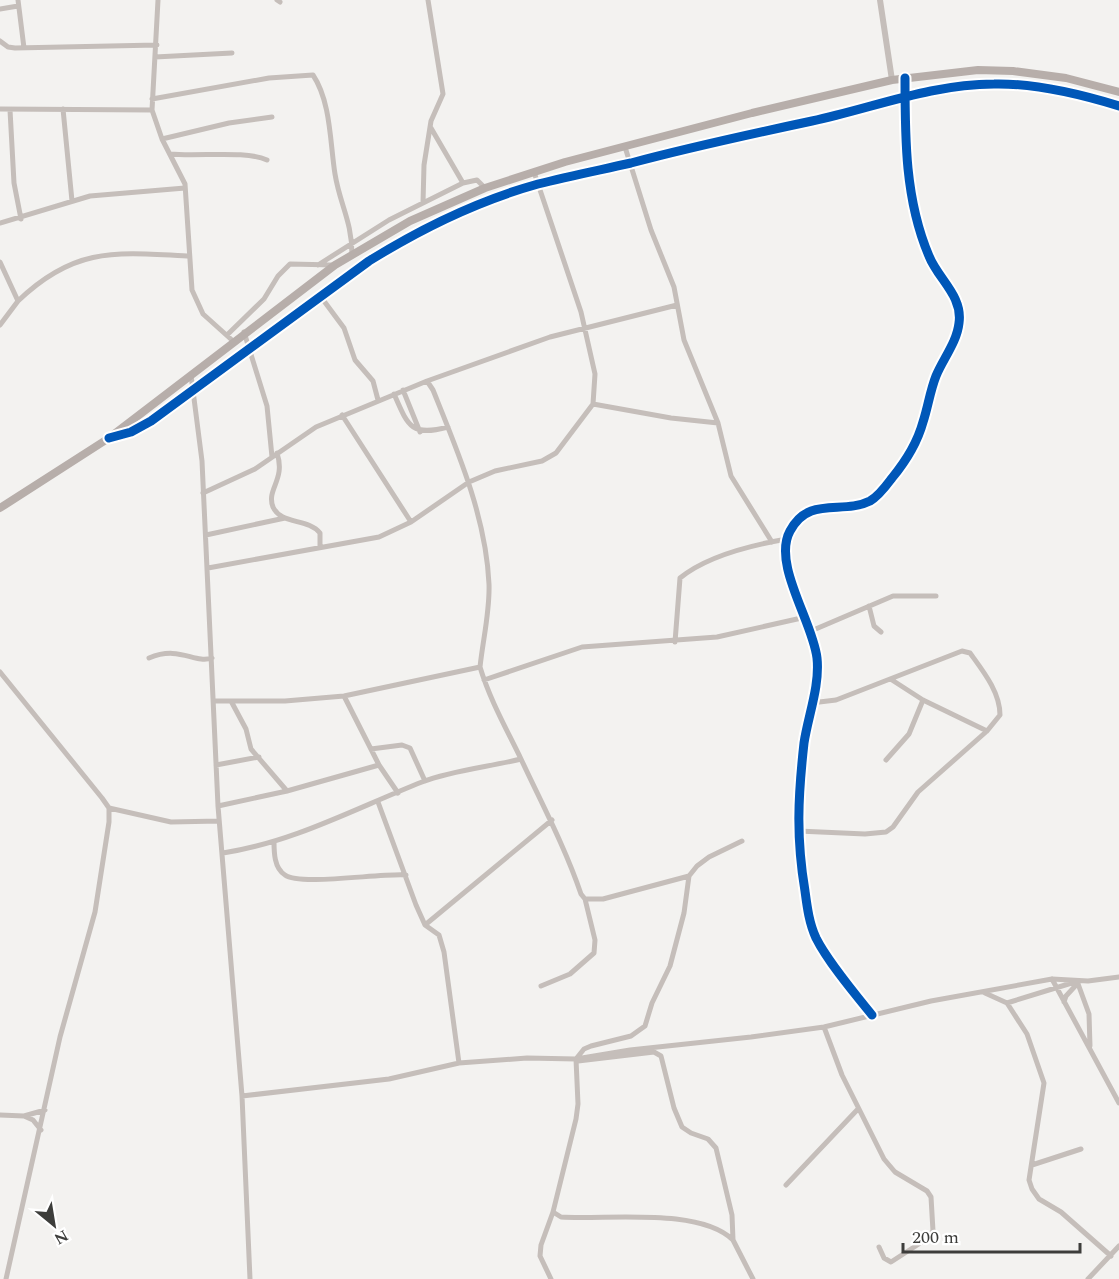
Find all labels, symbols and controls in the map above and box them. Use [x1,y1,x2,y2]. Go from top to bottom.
north arrow [24,1195,84,1255]
scale bar [903,1216,1080,1254]
text: N [49,1223,73,1251]
text: 200 m [912,1224,959,1251]

